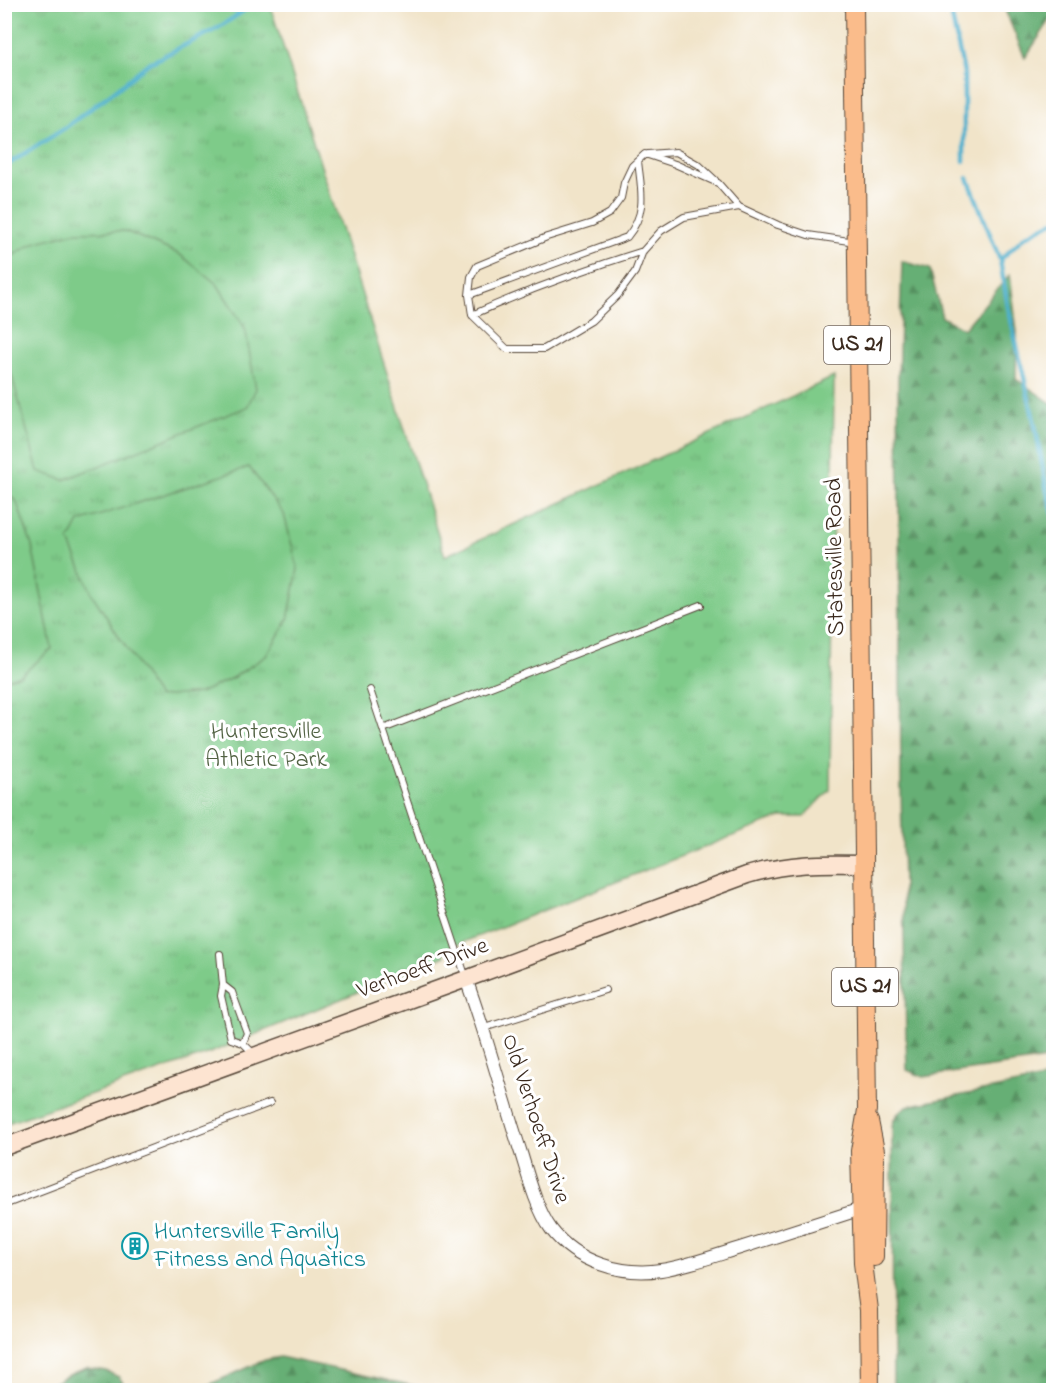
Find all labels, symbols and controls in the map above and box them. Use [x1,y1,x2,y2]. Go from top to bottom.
road number: US 21 [824,326,890,364]
street label: Statesville Road [817,477,855,636]
park label: Huntersville Athletic Park [205,715,327,778]
street label: Verhoeff Drive [351,929,494,1009]
road number: US 21 [832,968,898,1006]
street label: Old Verhoeff Drive [491,1030,579,1209]
place label: Huntersville Family Fitness and Aquatics [153,1215,366,1278]
building icon: Huntersville Family Fitness and Aquatics [120,1231,150,1261]

